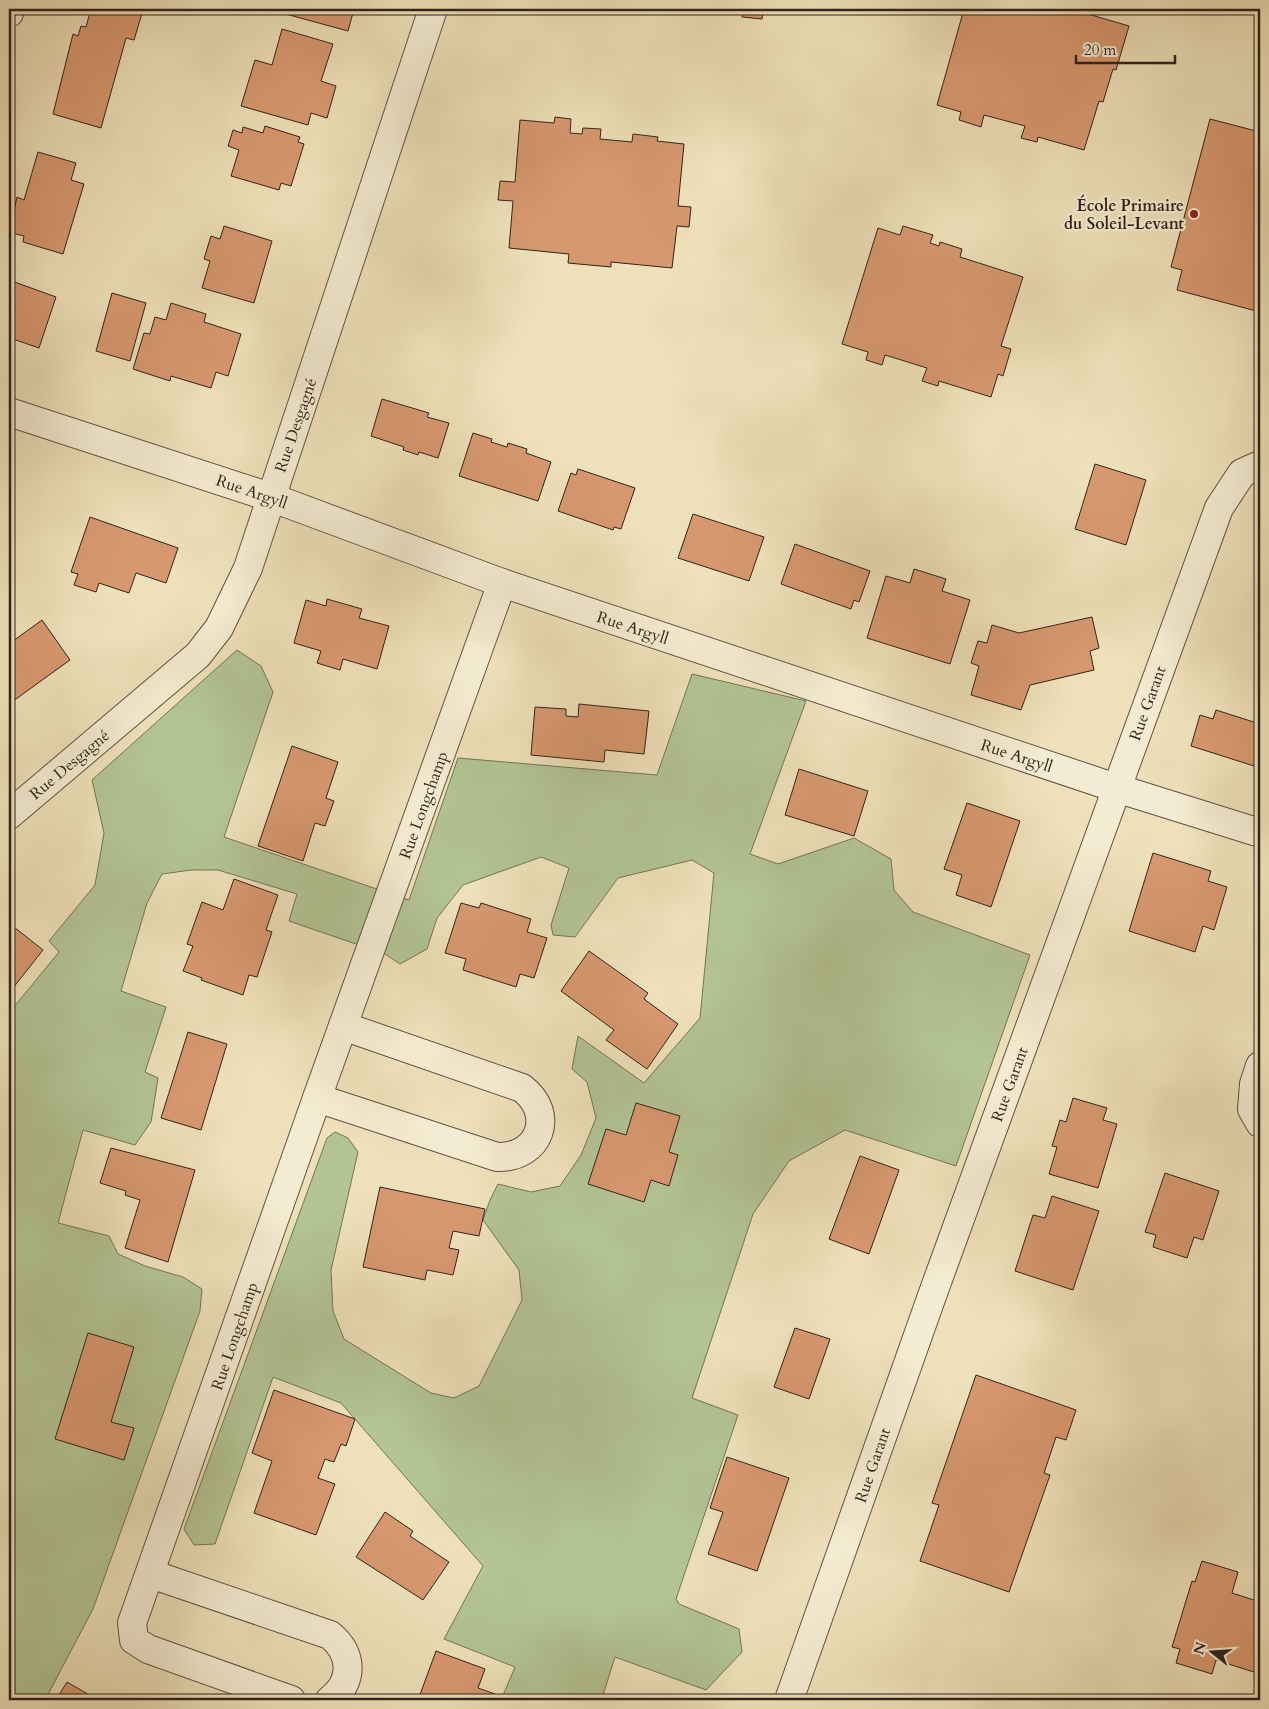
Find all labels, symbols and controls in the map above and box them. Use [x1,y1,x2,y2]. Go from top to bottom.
scale bar [1076,32,1175,64]
text: 20 m [1084,40,1116,60]
place label: École Primaire du Soleil-Levant [1064,194,1184,235]
marker: École Primaire du Soleil-Levant [1188,208,1200,220]
street label: Rue Desgagné [270,375,322,475]
street label: Rue Argyll [213,469,290,514]
street label: Rue Argyll [594,606,671,650]
street label: Rue Garant [1124,663,1172,744]
street label: Rue Desgagné [25,725,114,805]
street label: Rue Argyll [978,734,1055,778]
street label: Rue Longchamp [394,749,454,862]
street label: Rue Garant [986,1044,1034,1125]
street label: Rue Longchamp [206,1279,264,1393]
street label: Rue Garant [850,1425,896,1506]
north arrow [1186,1626,1236,1676]
text: N [1189,1640,1211,1657]

